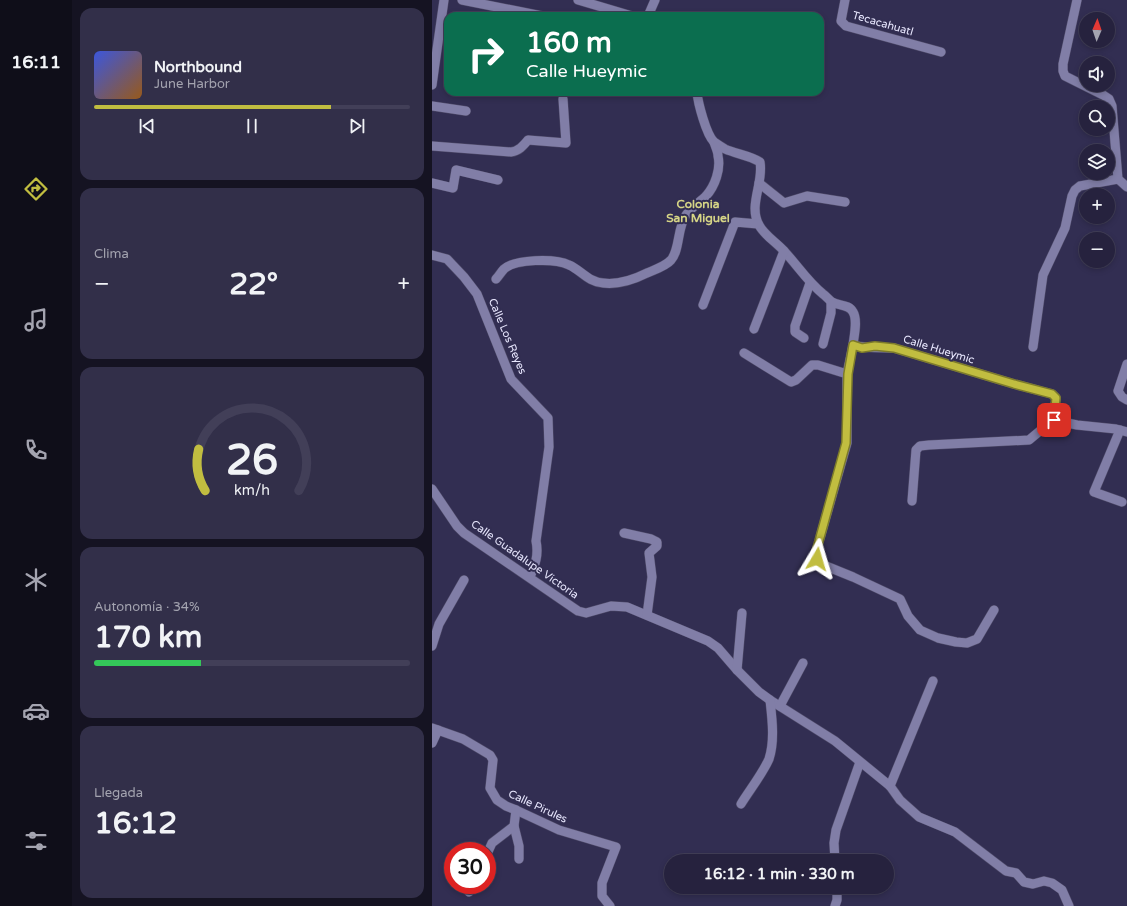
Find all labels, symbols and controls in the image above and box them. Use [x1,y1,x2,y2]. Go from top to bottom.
street label: Tecacahuatl [851,9,915,38]
north arrow [1079,12,1115,48]
map controls [1079,12,1115,268]
text: 160 m [526,26,612,60]
icon: right [460,28,512,80]
text: 16:11 [11,51,61,73]
button: sound [1079,56,1115,92]
text: Northbound [154,58,242,76]
text: Calle Hueymic [526,60,647,82]
text: June Harbor [154,76,230,92]
button: search [1079,100,1115,136]
icon: previous [136,115,158,137]
icon: pause [241,115,263,137]
icon: next [346,115,368,137]
button: layers [1079,144,1115,180]
icon: directions [22,175,50,203]
button: + [1079,188,1115,224]
district label: Colonia San Miguel [666,197,730,226]
button: − [1079,232,1115,268]
text: Clima [94,246,129,262]
text: 22° [229,266,278,303]
text: − [94,271,110,297]
text: + [398,271,410,297]
street label: Calle Los Reyes [486,296,529,376]
icon: music [22,306,50,334]
street label: Calle Hueymic [902,332,976,367]
pin [1037,403,1071,437]
icon: arrive [1043,409,1065,431]
icon: phone [22,436,50,464]
text: 26 [226,436,278,486]
text: km/h [234,482,270,499]
street label: Calle Guadalupe Victoria [468,517,581,602]
position arrow [796,538,838,580]
icon: climate [22,566,50,594]
text: Autonomía · 34% [94,599,200,615]
text: 170 km [94,619,202,656]
icon: car [22,697,50,725]
text: Llegada [94,785,143,801]
street label: Calle Pirules [506,787,569,826]
text: 16:12 [94,805,177,842]
icon: filters [22,827,50,855]
speed limit sign: 30 [444,842,496,894]
text: 16:12 · 1 min · 330 m [704,865,854,883]

